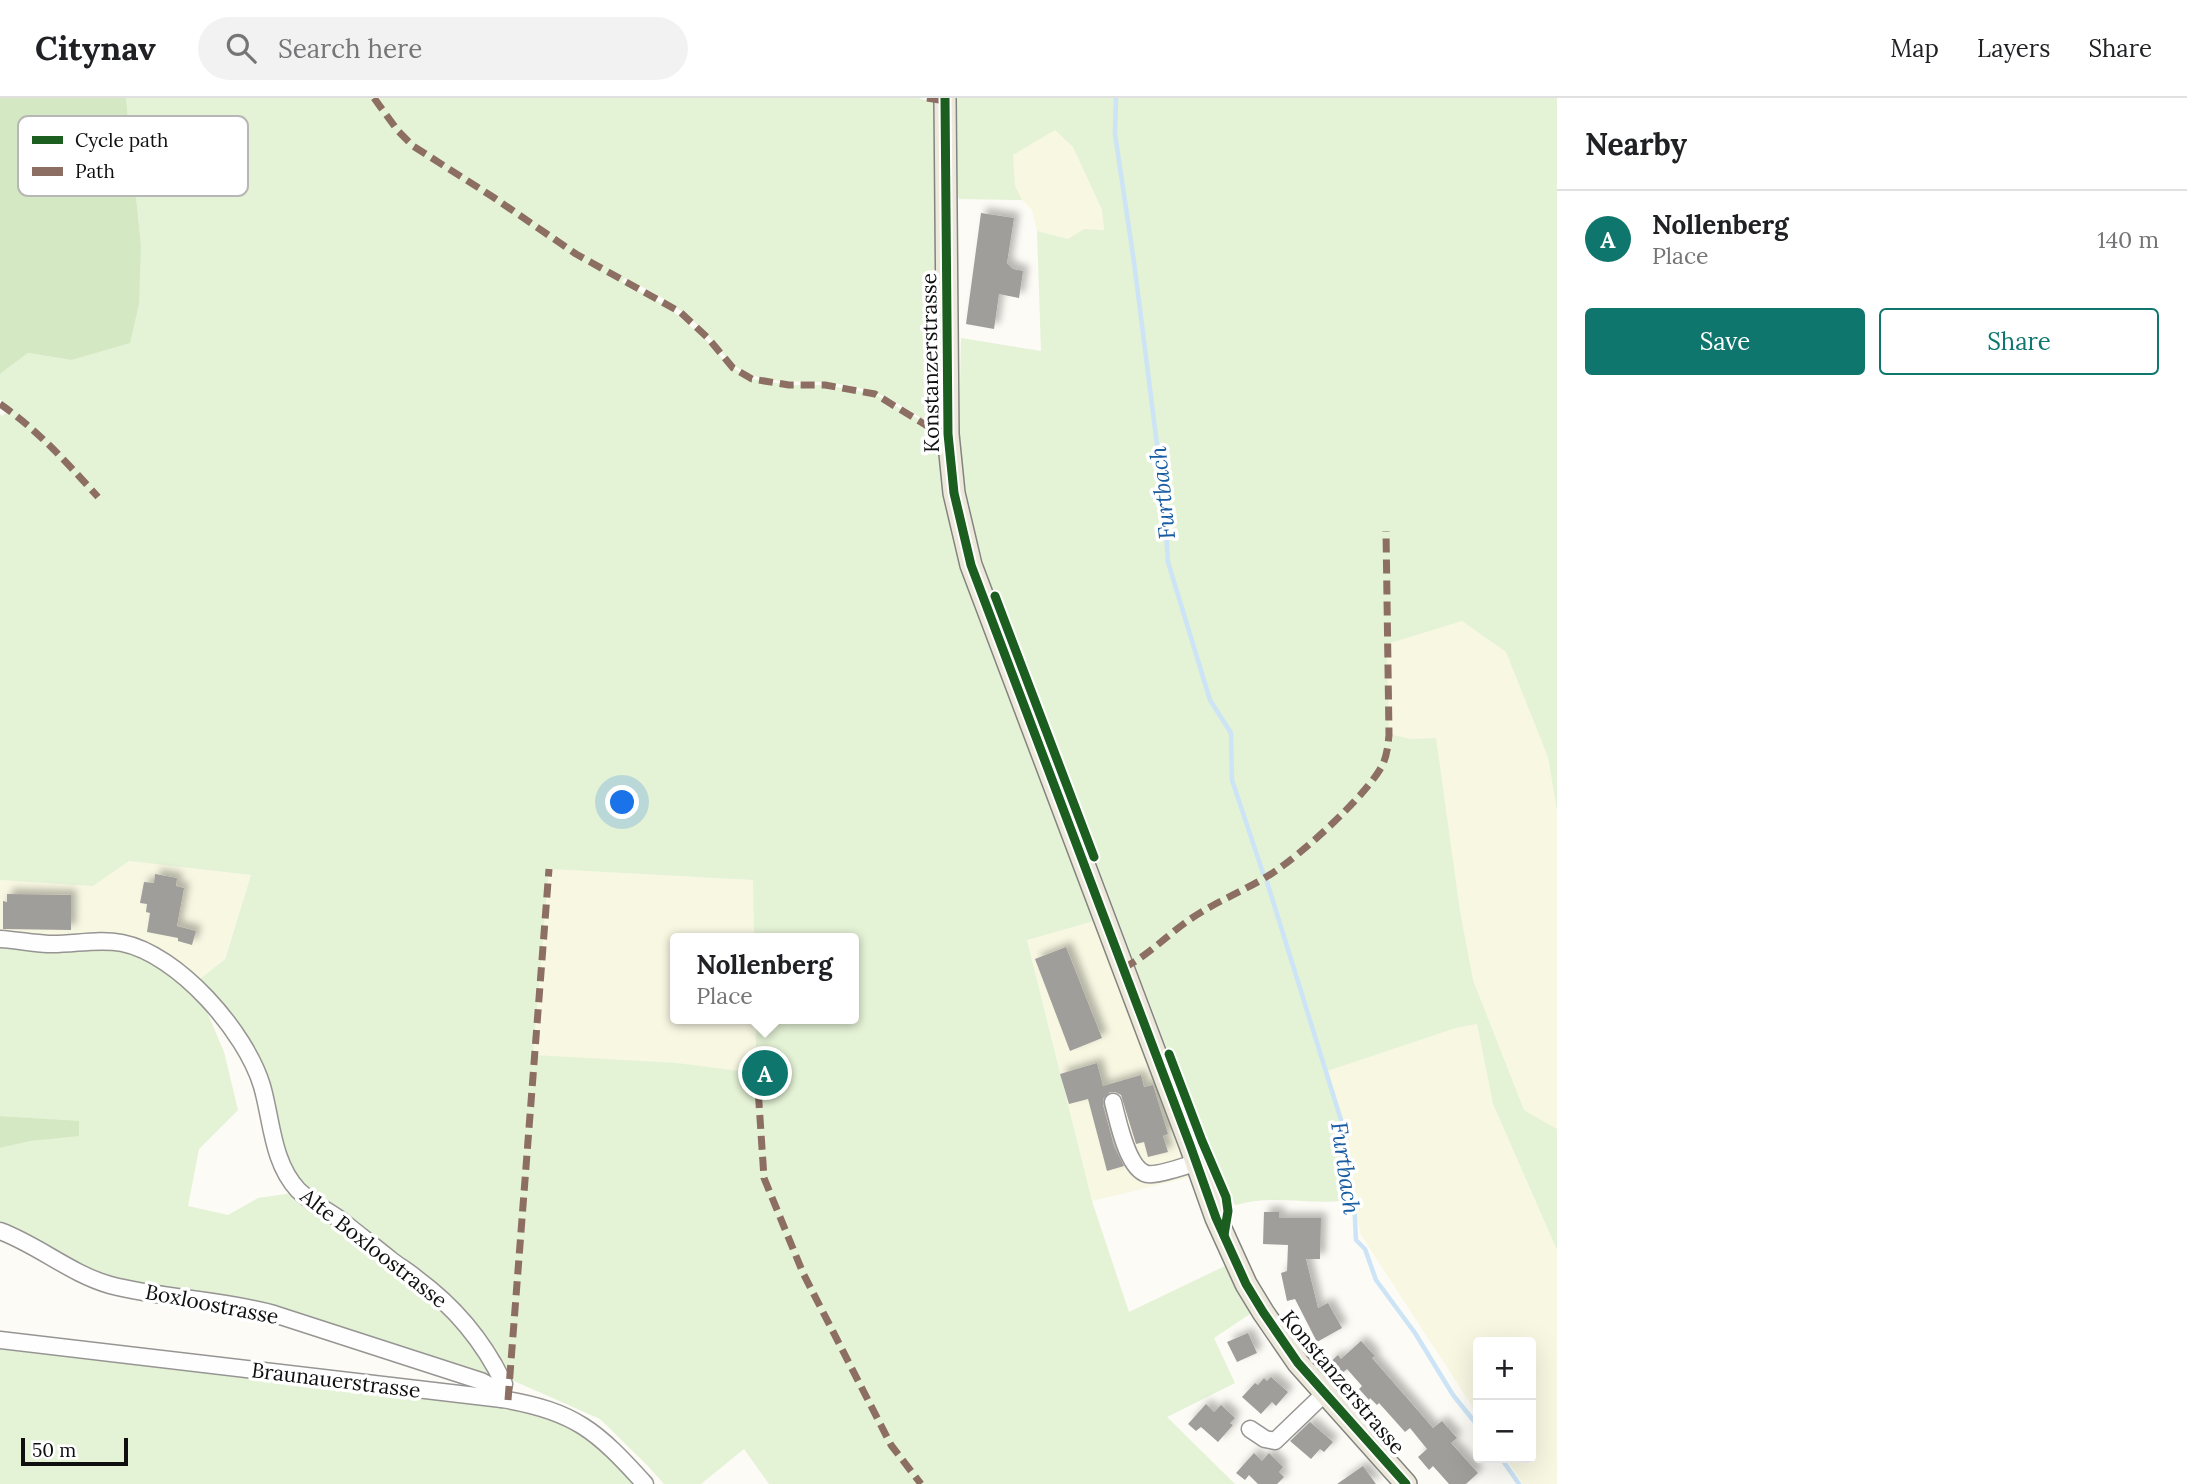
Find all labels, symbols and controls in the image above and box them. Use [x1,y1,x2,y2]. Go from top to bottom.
search box [198,17,688,80]
text: Citynav [35,27,156,69]
icon: search [222,29,260,67]
text: Search here [278,32,422,65]
text: Map [1890,33,1939,64]
text: Layers [1977,33,2050,64]
text: Share [2088,33,2152,64]
legend [18,116,248,196]
text: Nearby [1585,125,1687,163]
text: Cycle path [75,128,168,152]
text: Path [75,159,115,183]
text: Nollenberg [1652,208,1789,241]
text: A [1600,225,1616,254]
text: 140 m [2097,225,2159,254]
text: Place [1652,241,1709,270]
street label: Konstanzerstrasse [915,273,945,453]
button: Save [1585,308,1865,375]
button: Share [1879,308,2159,375]
water label: Furtbach [1143,445,1181,541]
your location [605,785,639,819]
popup [670,933,859,1024]
text: Nollenberg [696,948,833,981]
text: Place [696,981,753,1010]
pin: A [742,1047,788,1099]
water label: Furtbach [1325,1120,1367,1216]
street label: Alte Boxloostrasse [294,1182,453,1314]
street label: Boxloostrasse [143,1278,281,1330]
street label: Konstanzerstrasse [1275,1304,1411,1460]
map controls [1473,1337,1536,1463]
button: + [1473,1337,1536,1400]
street label: Braunauerstrasse [250,1356,422,1404]
button: − [1473,1400,1536,1463]
scale bar [21,1435,128,1467]
text: 50 m [32,1438,76,1462]

